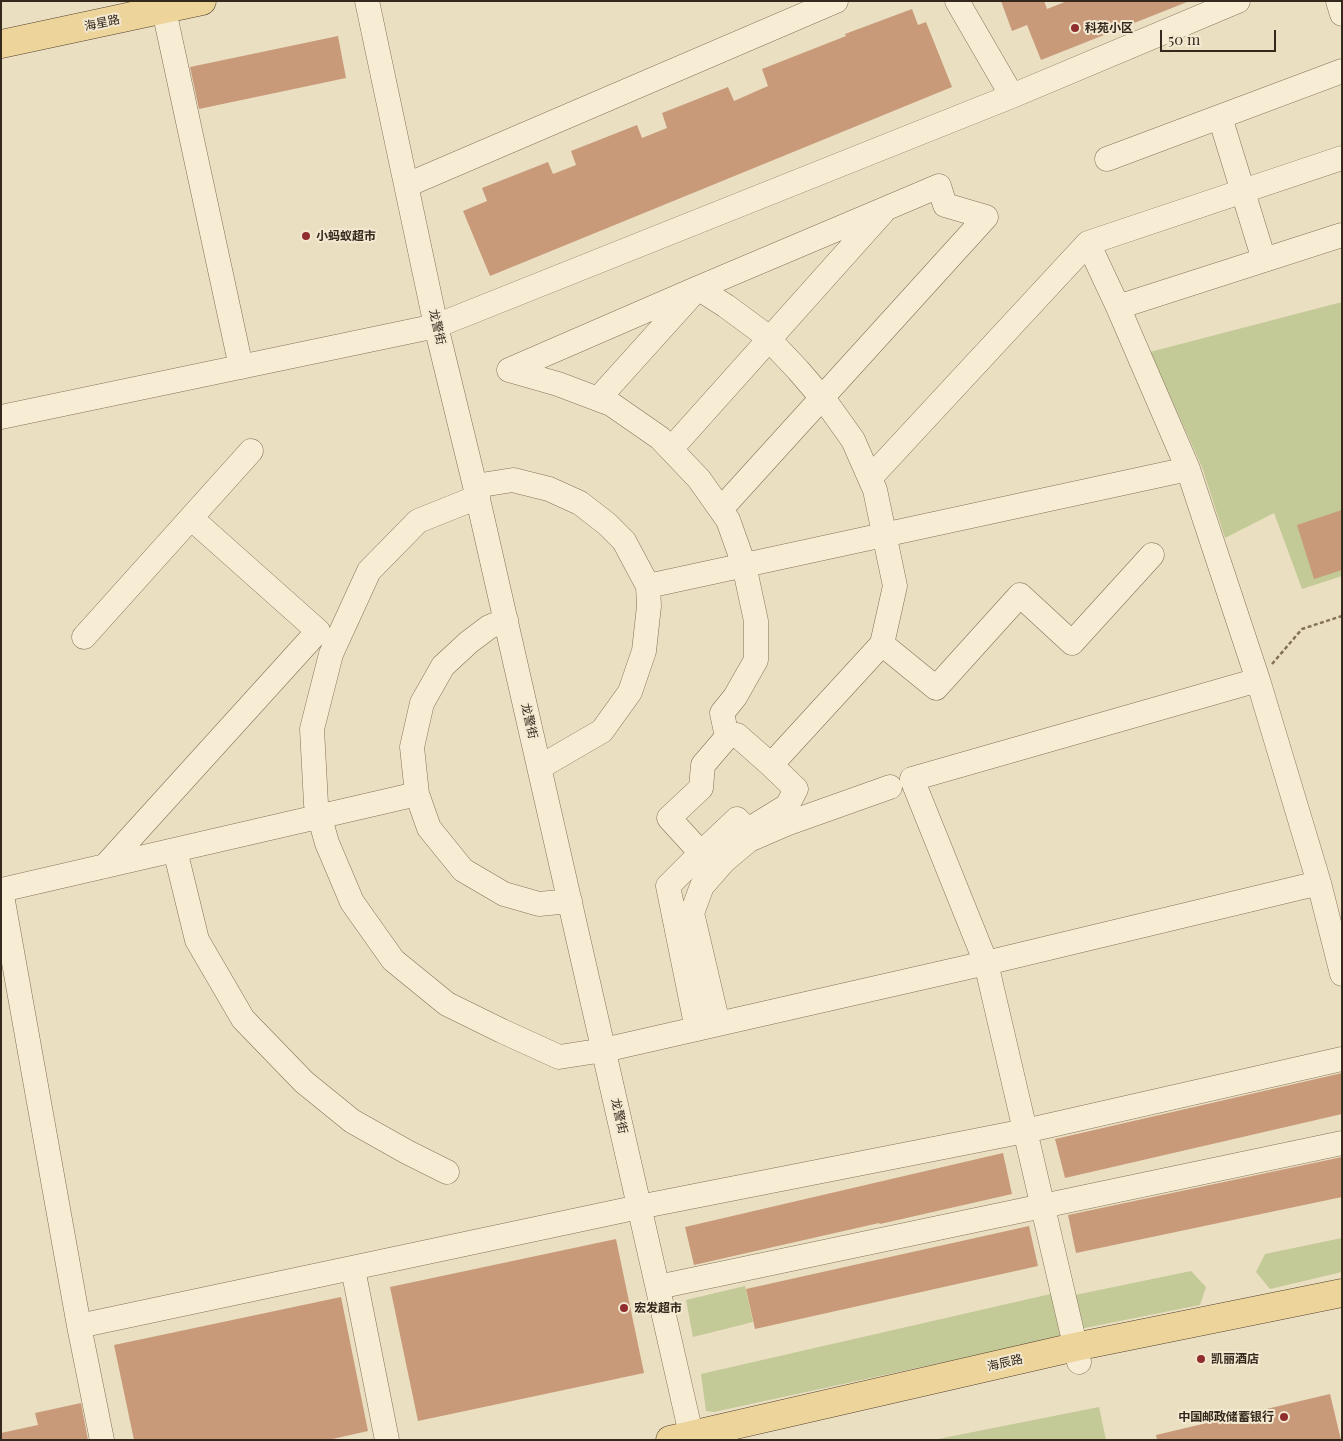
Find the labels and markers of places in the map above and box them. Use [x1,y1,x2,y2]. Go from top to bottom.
place label: 科苑小区 [1085,21,1133,35]
marker: 科苑小区 [1069,22,1081,34]
place label: 小蚂蚁超市 [316,229,376,243]
marker: 小蚂蚁超市 [300,230,312,242]
place label: 宏发超市 [634,1301,682,1315]
marker: 宏发超市 [618,1302,630,1314]
place label: 凯丽酒店 [1211,1352,1259,1366]
marker: 凯丽酒店 [1195,1353,1207,1365]
place label: 中国邮政储蓄银行 [1178,1410,1274,1424]
marker: 中国邮政储蓄银行 [1278,1411,1290,1423]

